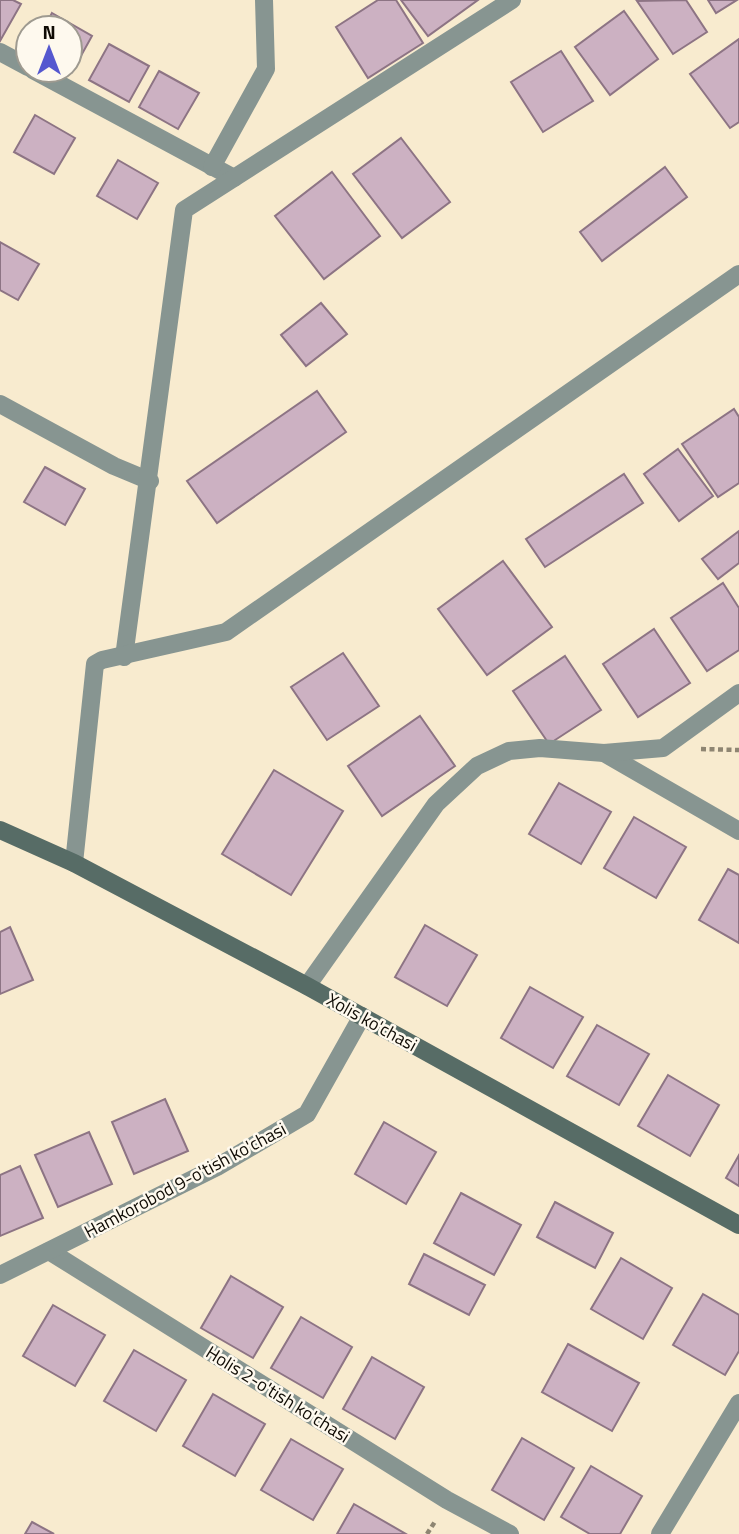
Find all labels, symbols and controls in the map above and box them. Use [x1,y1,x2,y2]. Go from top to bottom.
north arrow [14,14,84,84]
text: N [42,17,56,46]
street label: Xolis ko'chasi [322,986,422,1058]
street label: Hamkorobod 9-o'tish ko'chasi [79,1115,291,1245]
street label: Holis 2-o'tish ko'chasi [201,1339,355,1449]

